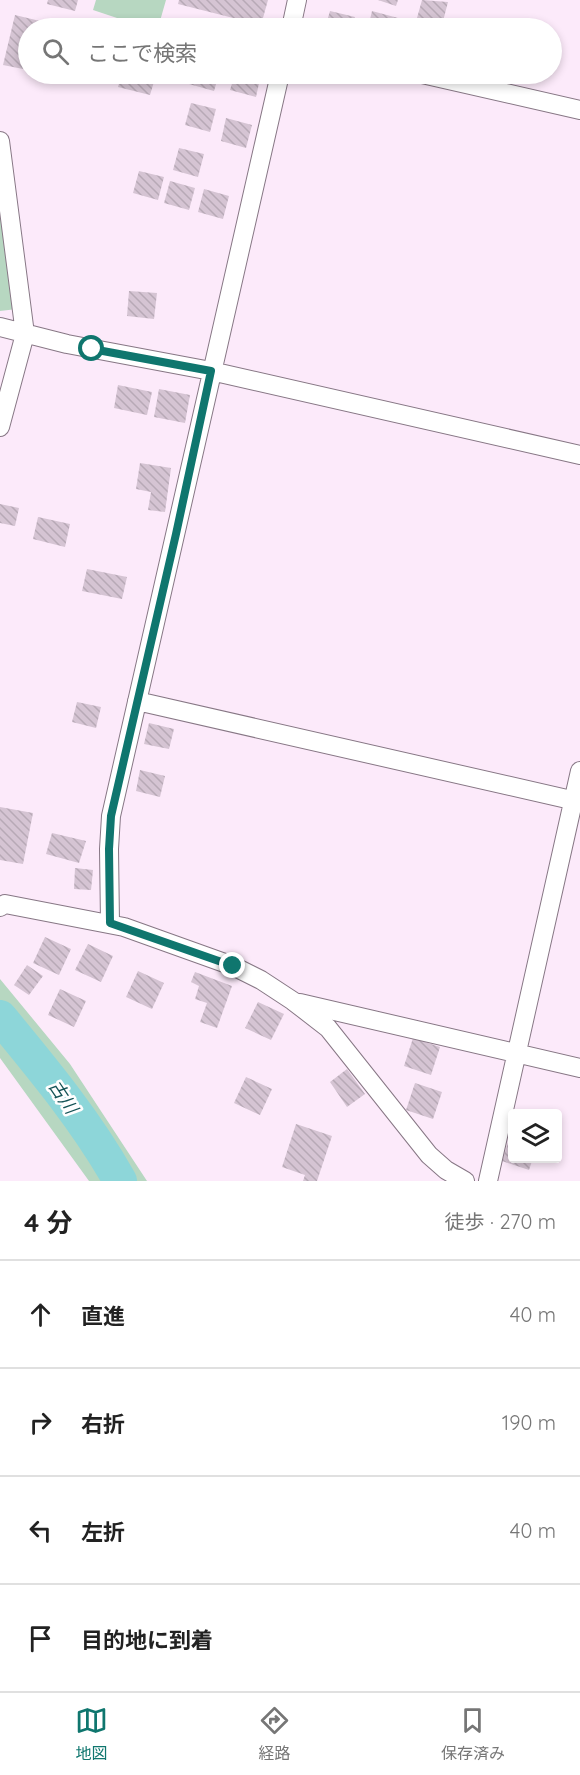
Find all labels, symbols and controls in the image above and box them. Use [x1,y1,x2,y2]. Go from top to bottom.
search box [18,18,562,84]
icon: search [39,35,72,68]
text: ここで検索 [87,39,197,67]
route start [78,335,104,361]
route end [219,952,245,978]
water label: 古川 [44,1075,84,1120]
map controls [508,1109,562,1163]
button: layers [508,1109,562,1163]
text: 4 分 [24,1206,73,1239]
text: 徒歩 · 270 m [445,1209,556,1234]
icon: ahead [24,1298,57,1331]
text: 直進 [81,1302,125,1330]
text: 40 m [510,1302,556,1327]
icon: right [24,1406,57,1439]
text: 右折 [81,1410,125,1438]
text: 190 m [502,1410,556,1435]
icon: left [24,1514,57,1547]
text: 左折 [81,1518,125,1546]
text: 40 m [510,1518,556,1543]
icon: arrive [24,1622,57,1655]
text: 目的地に到着 [81,1626,213,1654]
tab: 地図 [75,1704,108,1764]
tab: 経路 [258,1704,291,1764]
tab: 保存済み [441,1704,505,1764]

